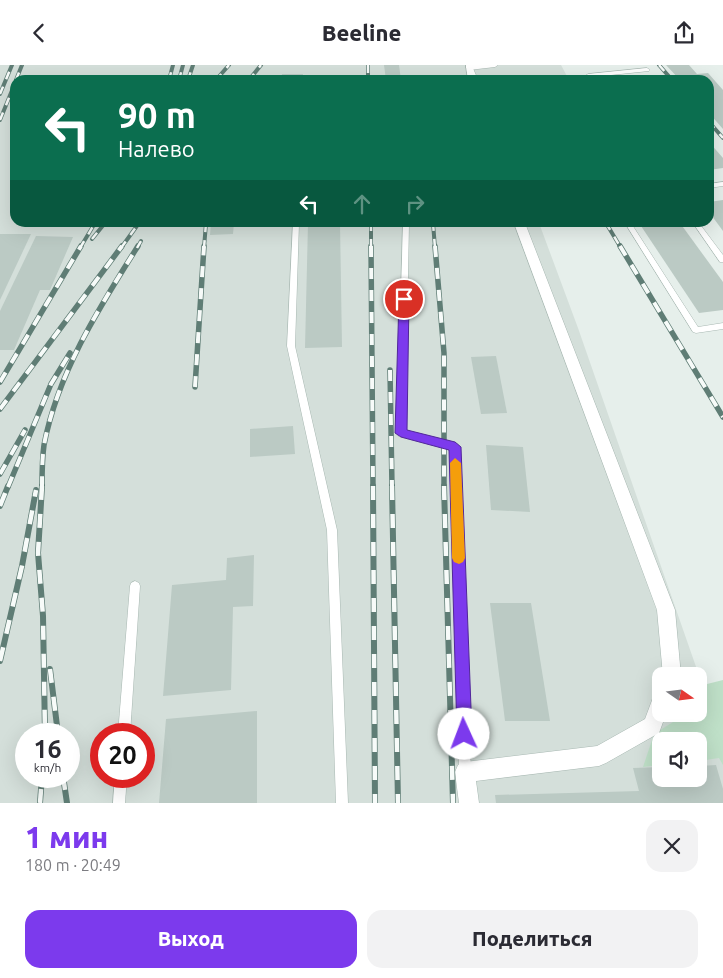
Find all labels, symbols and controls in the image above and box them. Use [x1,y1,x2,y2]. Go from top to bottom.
icon: back [25,19,53,47]
icon: share [670,19,698,47]
text: Beeline [322,20,401,45]
icon: left [35,95,100,160]
text: 90 m [118,95,196,135]
text: Налево [118,136,195,161]
icon: left [295,190,323,218]
icon: ahead [348,190,376,218]
icon: right [401,190,429,218]
pin [383,278,425,320]
icon: arrive [390,285,418,313]
north arrow [652,667,708,723]
map controls [652,667,707,787]
position arrow [437,707,489,759]
speed limit sign: 20 [90,723,155,788]
button: sound [652,732,707,787]
text: 16 [33,735,62,763]
text: km/h [34,761,61,774]
text: 1 мин [25,820,108,854]
button: close [646,820,698,872]
text: 180 m · 20:49 [25,856,121,874]
button: Выход [25,910,357,968]
button: Поделиться [367,910,698,968]

